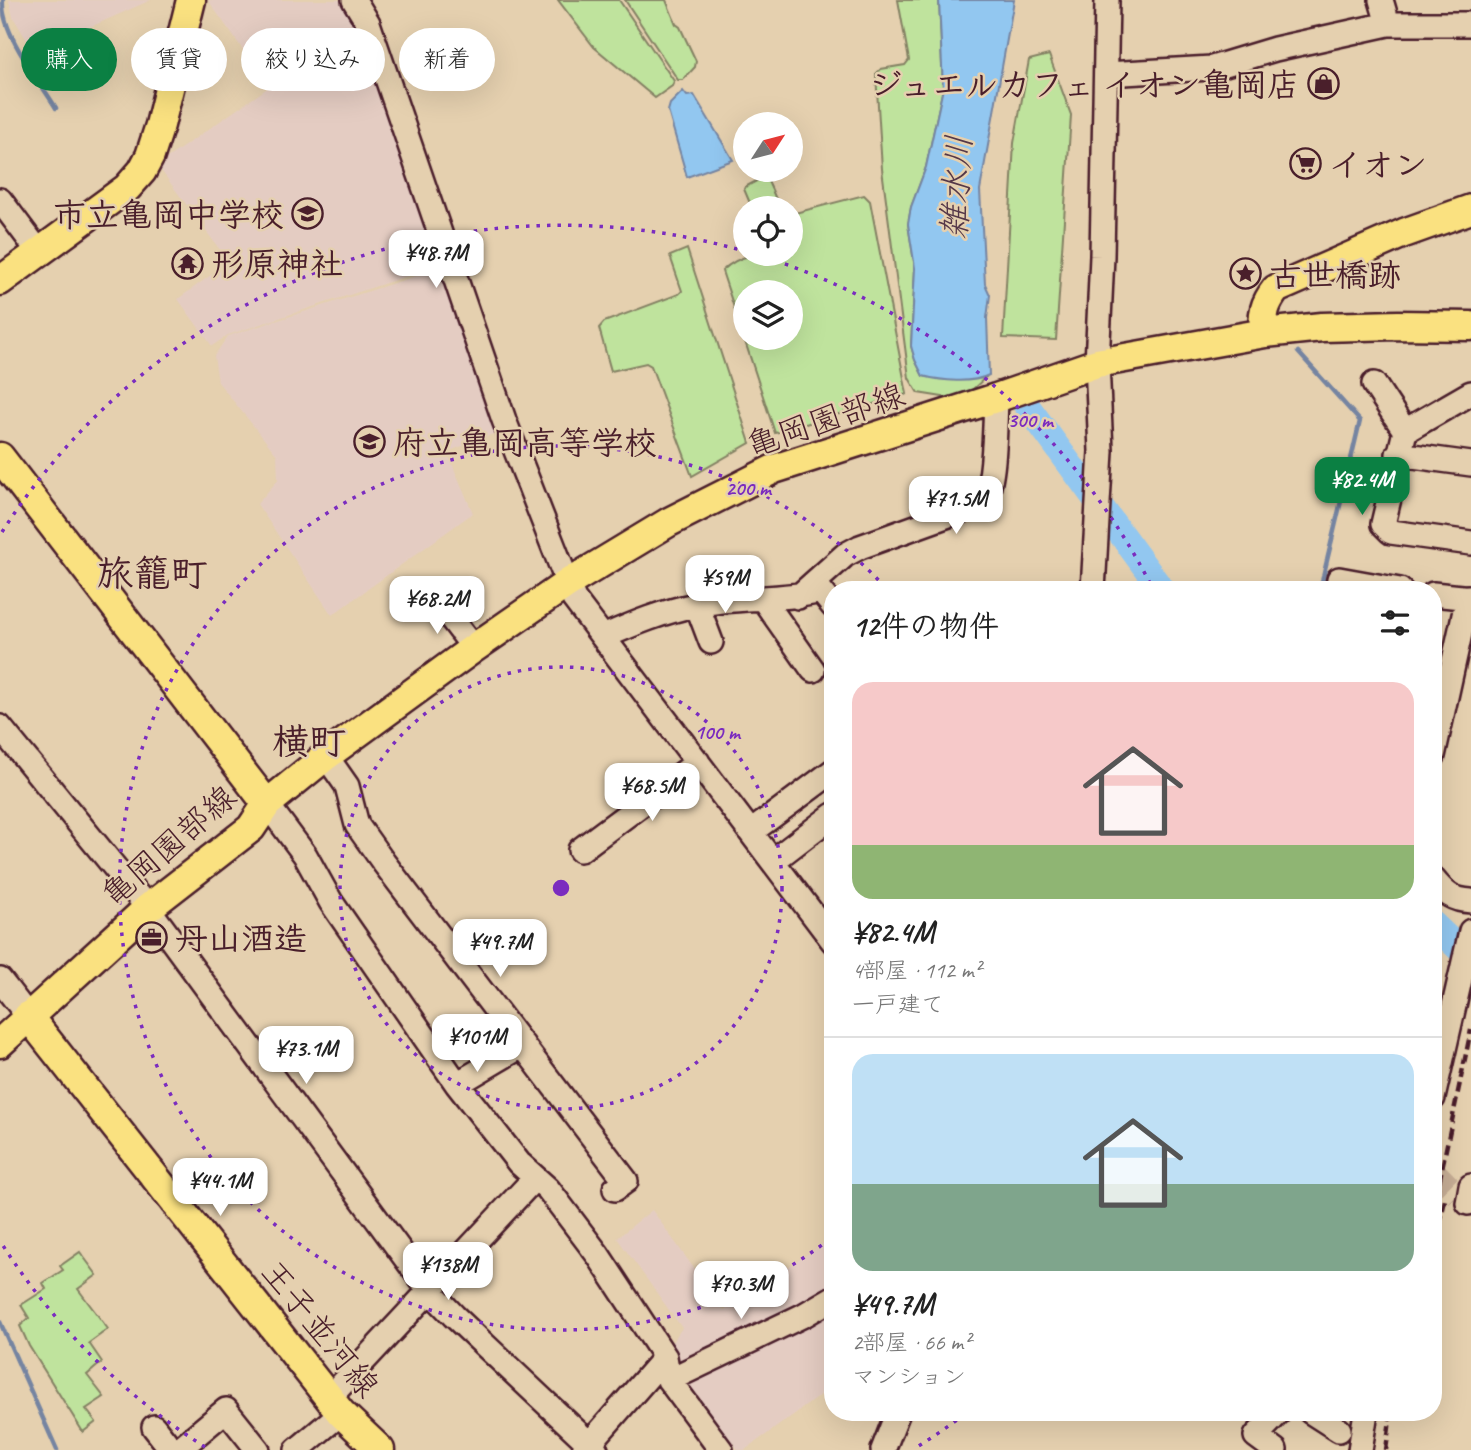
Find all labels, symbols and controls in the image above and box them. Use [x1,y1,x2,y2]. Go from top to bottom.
chip: 購入 [21,28,117,91]
chip: 賃貸 [131,28,227,91]
chip: 絞り込み [241,28,385,91]
chip: 新着 [399,28,495,91]
place label: ジュエルカフェ イオン亀岡店 [869,64,1300,106]
shop icon: ジュエルカフェ イオン亀岡店 [1306,67,1340,101]
north arrow [733,112,803,182]
map controls [733,112,803,350]
water label: 雑水川 [931,133,982,241]
place label: イオン [1329,144,1427,186]
supermarket icon: イオン [1289,147,1323,181]
place label: 市立亀岡中学校 [53,194,284,236]
button: locate [733,196,803,266]
school or university icon: 市立亀岡中学校 [290,197,324,231]
pin: ¥48.7M [379,230,493,290]
text: ¥48.7M [405,238,467,267]
place label: 形原神社 [211,243,343,285]
temple icon: 形原神社 [171,246,205,280]
place label: 古世橋跡 [1269,254,1401,296]
place icon: 古世橋跡 [1229,257,1263,291]
button: layers [733,280,803,350]
street label: 亀岡園部線 [740,373,910,467]
text: 300 m [1007,407,1055,433]
place label: 府立亀岡高等学校 [393,422,657,464]
school or university icon: 府立亀岡高等学校 [353,425,387,459]
pin: ¥82.4M [1305,458,1419,517]
text: ¥82.4M [1331,465,1393,494]
text: 200 m [725,475,773,501]
pin: ¥71.5M [899,476,1013,536]
text: ¥71.5M [925,484,987,513]
district label: 旅籠町 [97,550,208,597]
pin: ¥59M [684,556,766,615]
text: ¥59M [701,563,749,592]
pin: ¥68.2M [380,576,494,636]
text: ¥68.2M [405,584,469,613]
icon: filters [1376,604,1414,642]
text: 12件の物件 [852,607,999,645]
district label: 横町 [272,718,346,765]
text: 100 m [694,719,742,745]
icon: home [1070,728,1196,854]
pin: ¥68.5M [595,764,709,823]
text: ¥68.5M [621,771,683,800]
street label: 亀岡園部線 [93,776,245,916]
centre of rings [549,876,573,900]
text: ¥82.4M [852,913,934,951]
place label: 丹山酒造 [175,918,307,960]
pin: ¥49.7M [443,920,557,979]
office icon: 丹山酒造 [135,921,169,955]
text: ¥49.7M [469,927,531,956]
text: 4部屋 · 112 m² [852,956,981,985]
text: 一戸建て [852,990,944,1019]
pin: ¥101M [428,1014,526,1074]
text: ¥101M [448,1022,506,1051]
pin: ¥73.1M [249,1026,363,1086]
text: ¥73.1M [275,1034,337,1063]
icon: home [1070,1100,1196,1226]
pin: ¥44.1M [163,1158,277,1218]
text: ¥44.1M [189,1166,251,1195]
pin: ¥138M [399,1242,497,1302]
text: ¥138M [419,1250,477,1279]
street label: 王子並河線 [252,1251,388,1406]
pin: ¥70.3M [684,1262,798,1321]
text: ¥70.3M [710,1269,772,1298]
text: ¥49.7M [852,1285,933,1323]
text: 2部屋 · 66 m² [852,1328,970,1357]
text: マンション [852,1362,966,1391]

